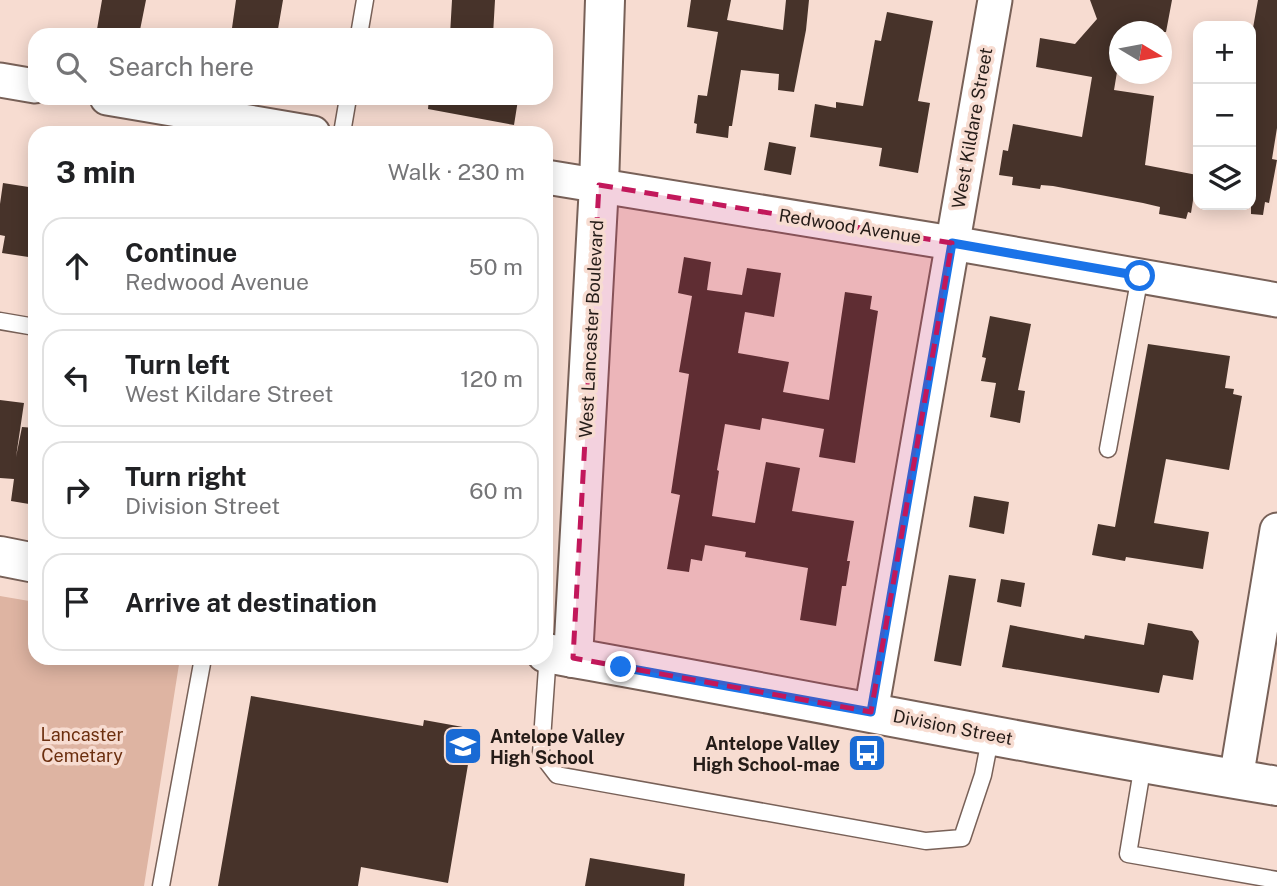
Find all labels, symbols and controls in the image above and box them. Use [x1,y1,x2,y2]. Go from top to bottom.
north arrow [1109,21,1172,84]
map controls [1193,21,1256,210]
button: + [1193,21,1256,84]
search box [28,28,553,105]
street label: West Kildare Street [947,46,997,210]
icon: search [52,48,90,86]
text: Search here [108,51,254,82]
button: − [1193,84,1256,147]
button: layers [1193,147,1256,210]
text: 3 min [56,154,135,190]
text: Walk · 230 m [388,158,525,185]
street label: Redwood Avenue [777,204,923,248]
street label: West Lancaster Boulevard [575,219,607,439]
text: Continue [125,237,237,268]
icon: ahead [58,247,96,285]
text: 50 m [469,253,523,280]
route start [1124,260,1155,291]
text: Redwood Avenue [125,268,309,295]
text: Turn left [125,349,230,380]
icon: left [58,359,96,397]
text: 120 m [460,365,523,392]
text: West Kildare Street [125,380,334,407]
text: Turn right [125,461,247,492]
icon: right [58,471,96,509]
text: 60 m [469,477,523,504]
text: Division Street [125,492,280,519]
icon: arrive [58,583,96,621]
text: Arrive at destination [125,587,377,618]
route end [605,651,636,682]
street label: Division Street [891,705,1015,749]
park label: Lancaster Cemetary [41,724,123,766]
school or university icon: Antelope Valley High School [442,725,484,767]
place label: Antelope Valley High School [490,726,625,768]
bus stop icon: Antelope Valley High School-mae [846,732,888,774]
place label: Antelope Valley High School-mae [692,733,840,775]

